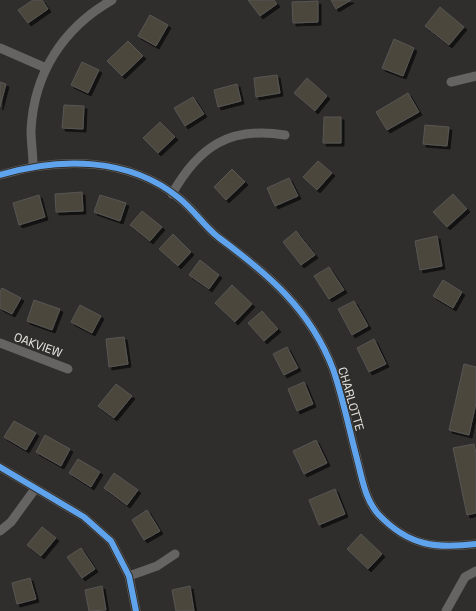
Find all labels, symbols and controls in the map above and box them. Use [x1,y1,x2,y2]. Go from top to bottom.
street label: OAKVIEW [12,329,65,361]
street label: CHARLOTTE [334,365,368,433]

